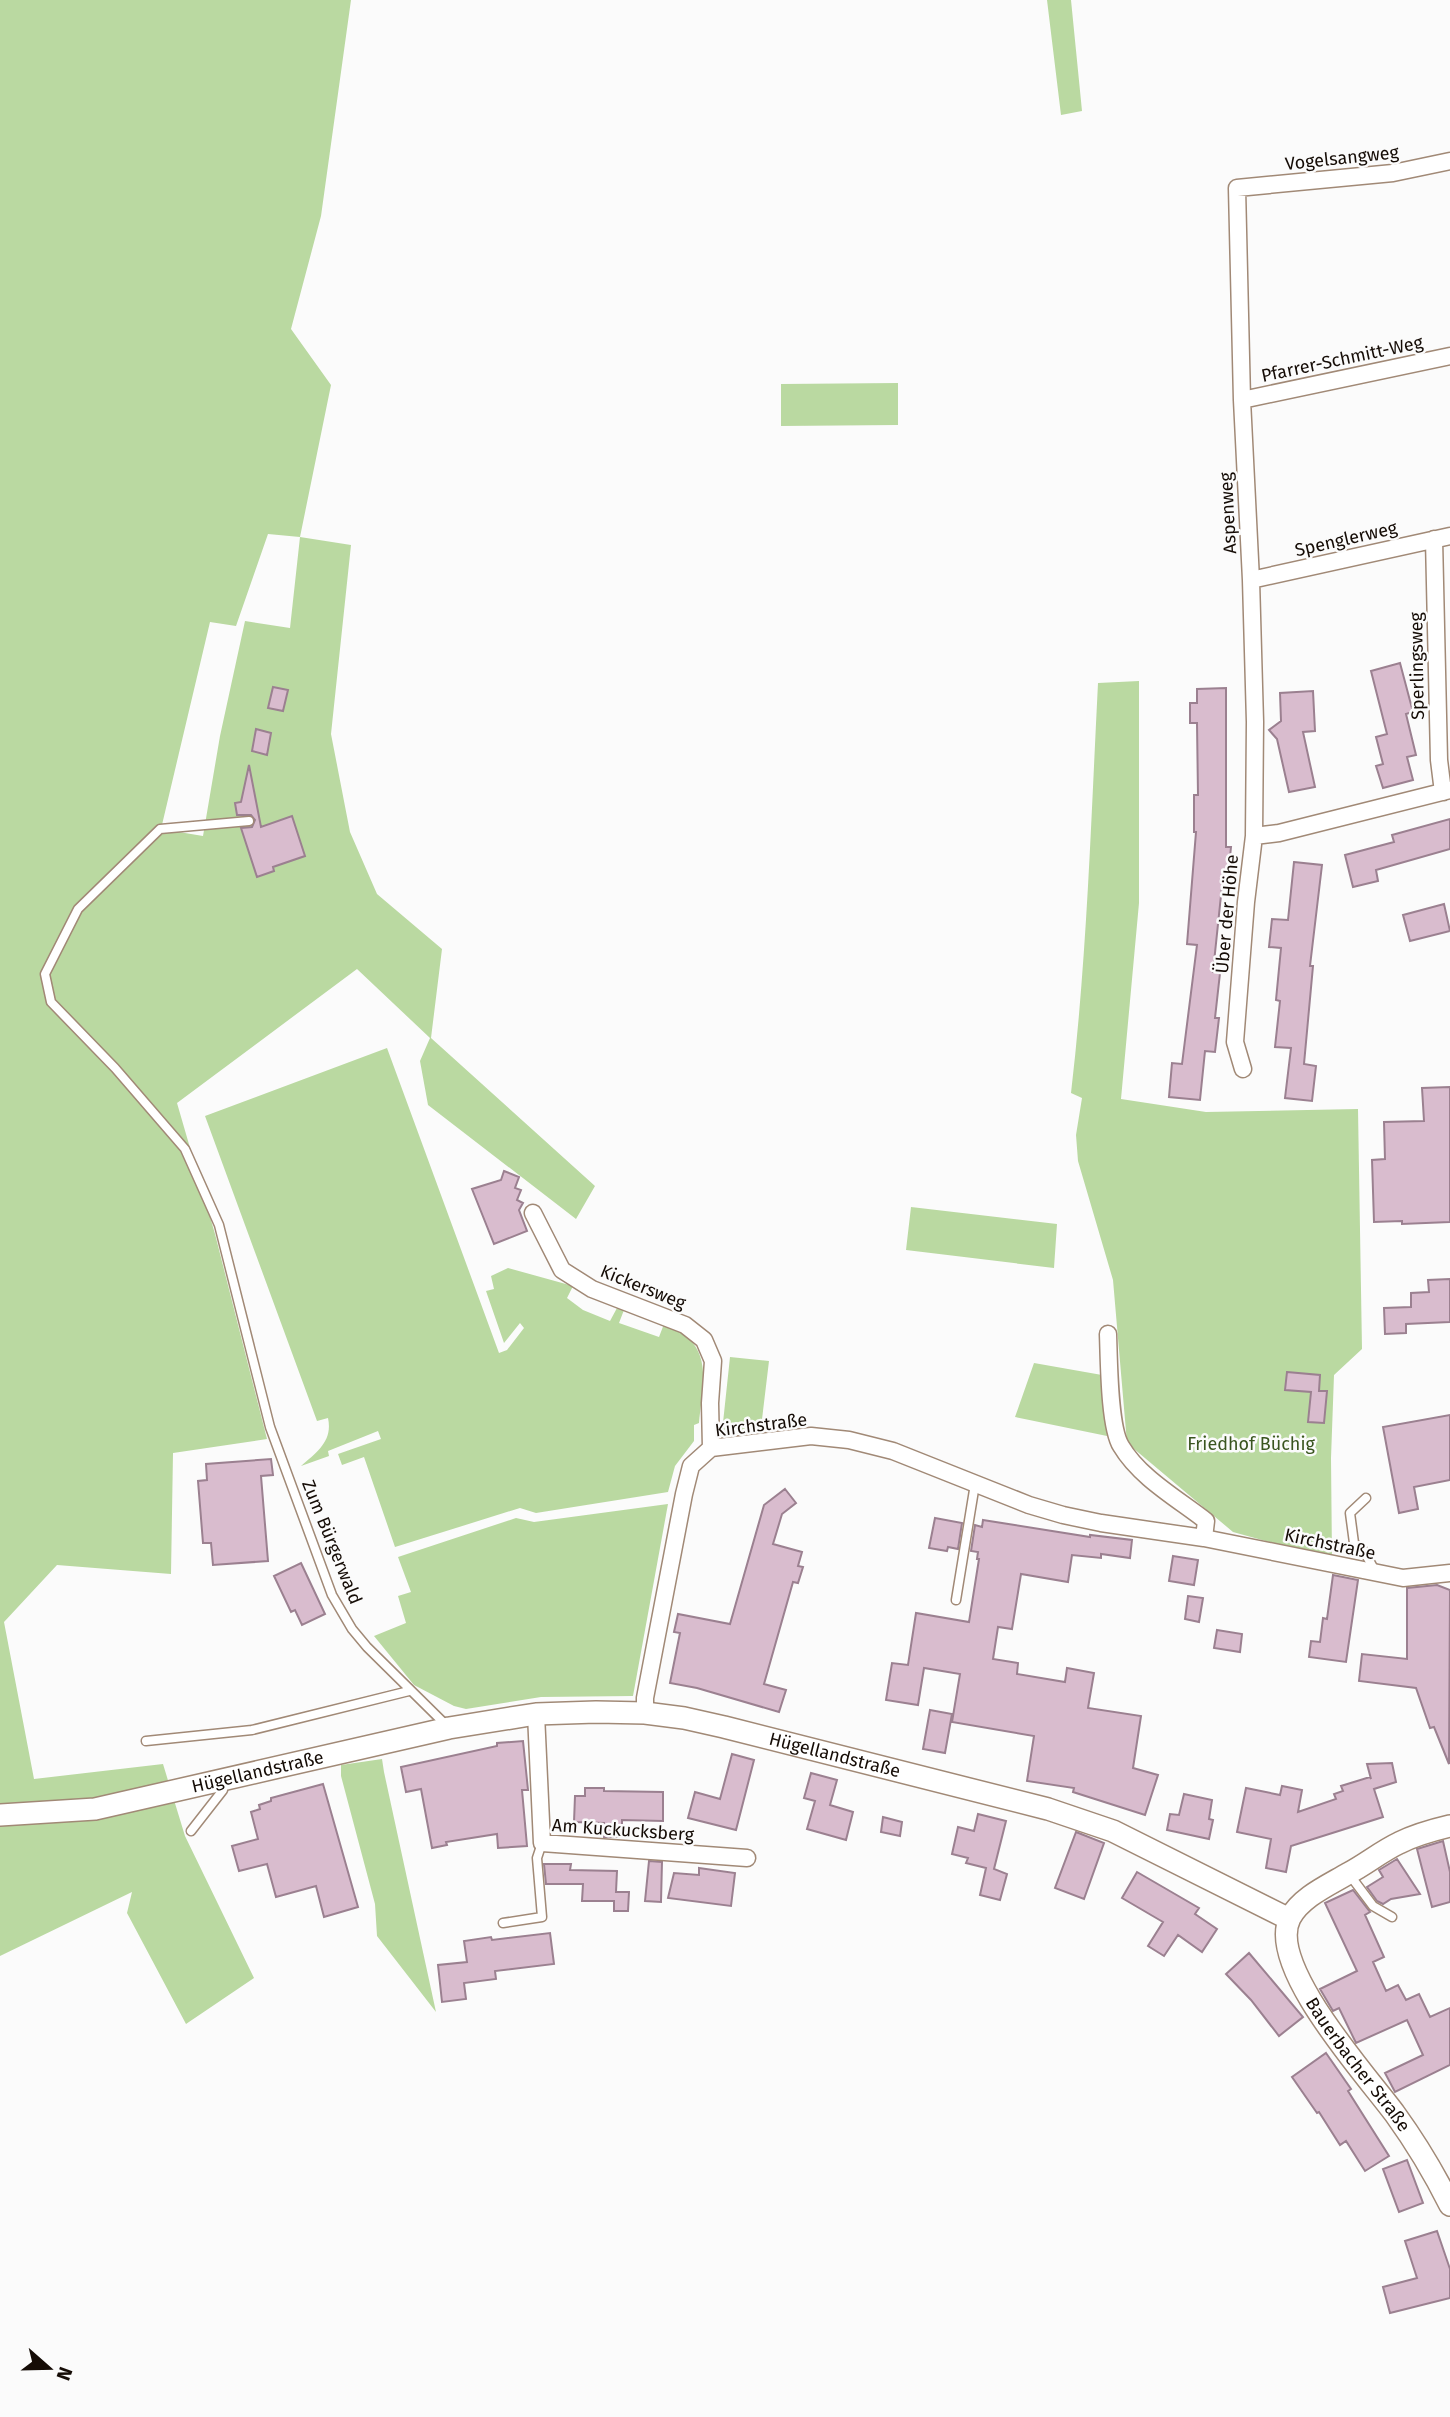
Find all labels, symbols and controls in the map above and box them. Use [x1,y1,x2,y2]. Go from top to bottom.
street label: Vogelsangweg [1284,141,1401,175]
street label: Pfarrer-Schmitt-Weg [1259,331,1425,387]
street label: Aspenweg [1215,471,1241,554]
street label: Spenglerweg [1293,516,1400,561]
street label: Sperlingsweg [1405,611,1429,720]
street label: Über der Höhe [1211,853,1243,975]
street label: Kickersweg [597,1260,690,1314]
street label: Kirchstraße [714,1408,808,1442]
park label: Friedhof Büchig [1187,1433,1315,1455]
street label: Zum Bürgerwald [297,1477,367,1607]
street label: Kirchstraße [1282,1524,1378,1564]
street label: Hügellandstraße [767,1728,903,1782]
street label: Hügellandstraße [189,1746,326,1798]
street label: Am Kuckucksberg [551,1814,695,1846]
street label: Bauerbacher Straße [1301,1993,1415,2136]
north arrow [14,2333,84,2403]
text: N [52,2364,77,2384]

